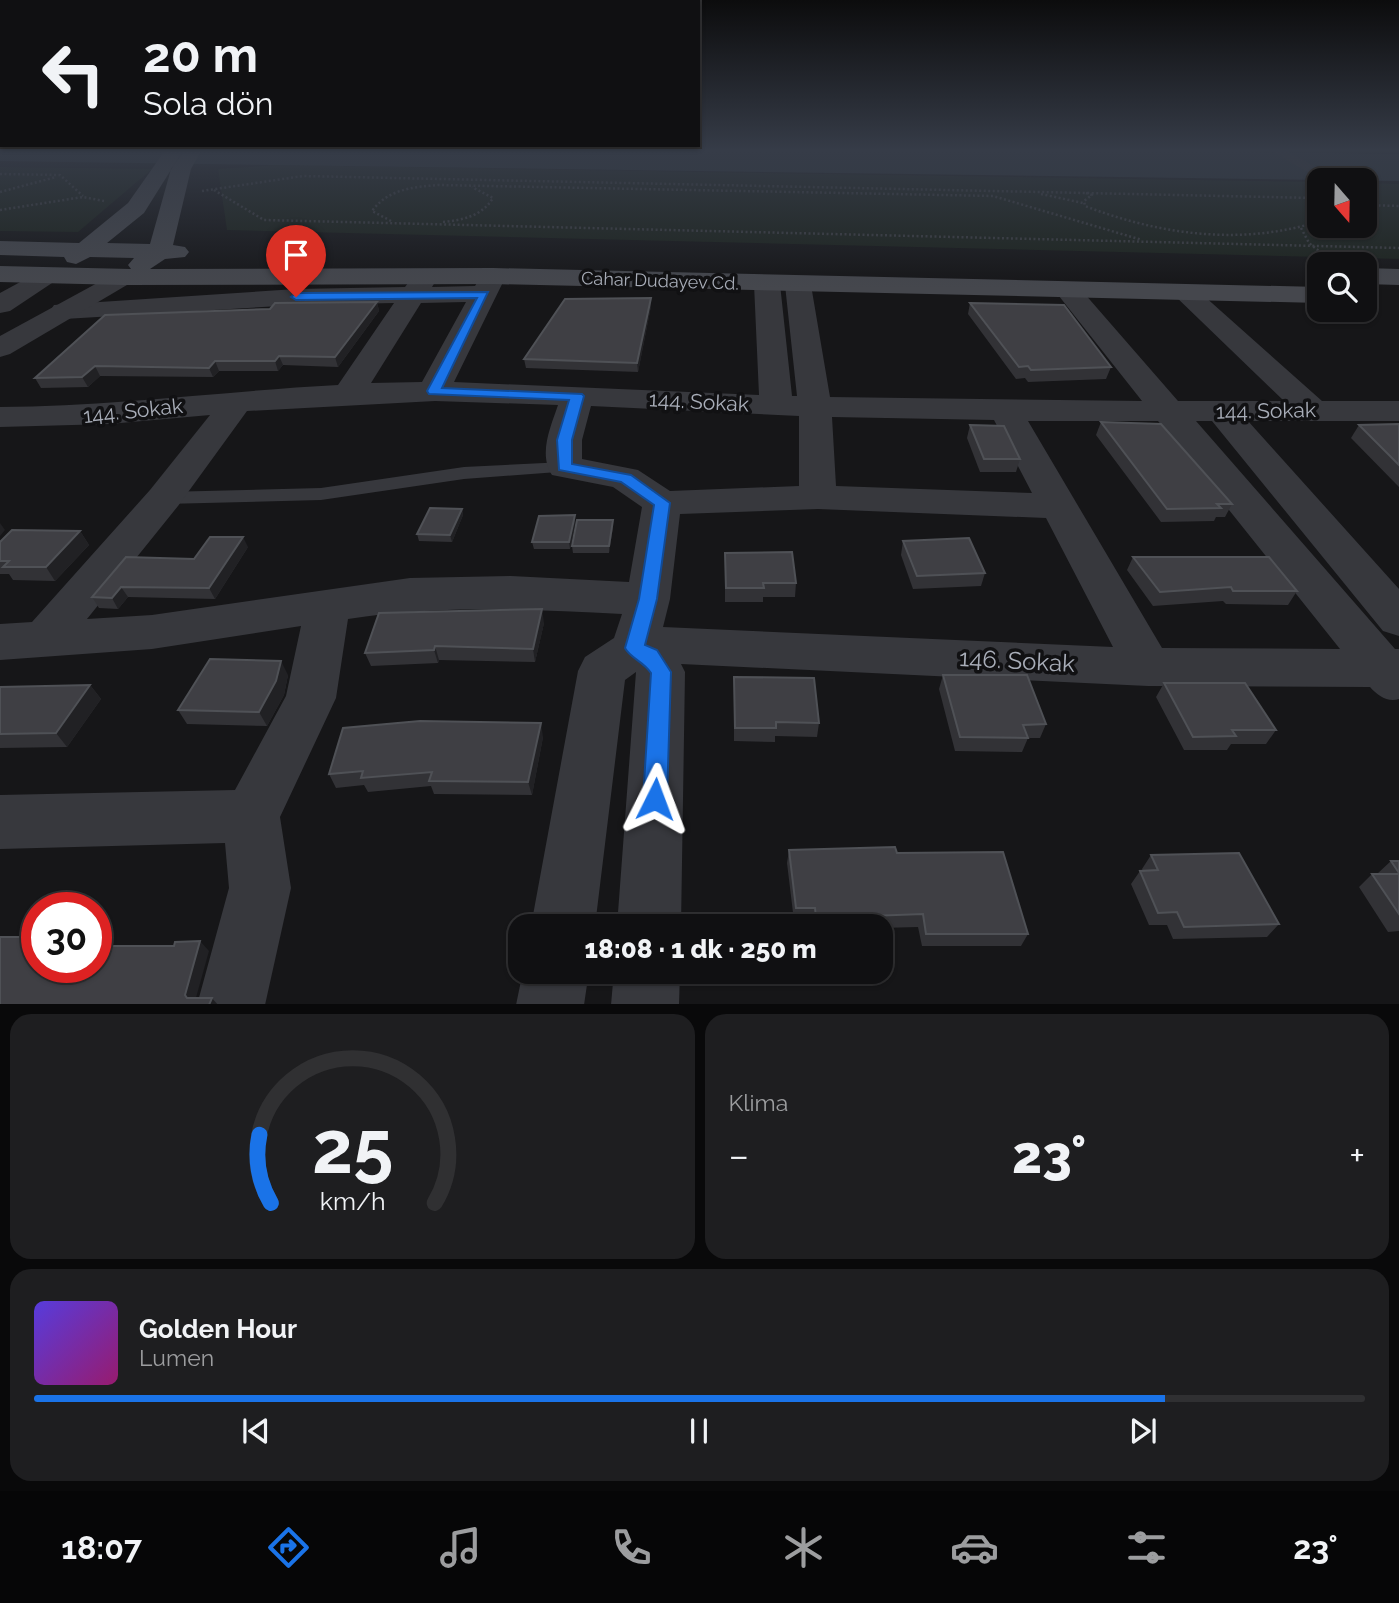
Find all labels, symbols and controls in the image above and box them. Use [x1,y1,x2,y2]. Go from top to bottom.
text: 20 m [143,26,258,83]
icon: left [28,28,119,119]
text: Sola dön [143,85,273,122]
north arrow [1307,168,1377,238]
map controls [1307,168,1377,322]
pin [266,225,326,297]
icon: arrive [277,236,315,274]
button: search [1307,252,1377,322]
street label: Cahar Dudayev Cd. [581,267,739,294]
street label: 144. Sokak [648,386,750,417]
street label: 144. Sokak [82,393,184,428]
street label: 144. Sokak [1216,397,1316,424]
street label: 146. Sokak [958,643,1076,678]
position arrow [618,762,692,836]
speed limit sign: 30 [21,892,112,983]
text: 18:08 · 1 dk · 250 m [584,934,817,964]
text: Klima [729,1089,788,1116]
text: 25 [312,1105,393,1190]
text: 23° [1012,1124,1086,1185]
text: − [729,1133,749,1178]
text: + [1349,1133,1365,1178]
text: km/h [319,1185,385,1215]
text: Golden Hour [139,1314,297,1344]
text: Lumen [139,1344,214,1371]
icon: previous [237,1412,275,1450]
icon: pause [680,1412,718,1450]
icon: next [1124,1412,1162,1450]
icon: directions [264,1523,313,1572]
icon: music [436,1523,485,1572]
icon: phone [607,1523,656,1572]
icon: climate [779,1523,828,1572]
icon: car [950,1523,999,1572]
icon: filters [1122,1523,1171,1572]
text: 18:07 [61,1529,142,1566]
text: 23° [1293,1529,1338,1566]

